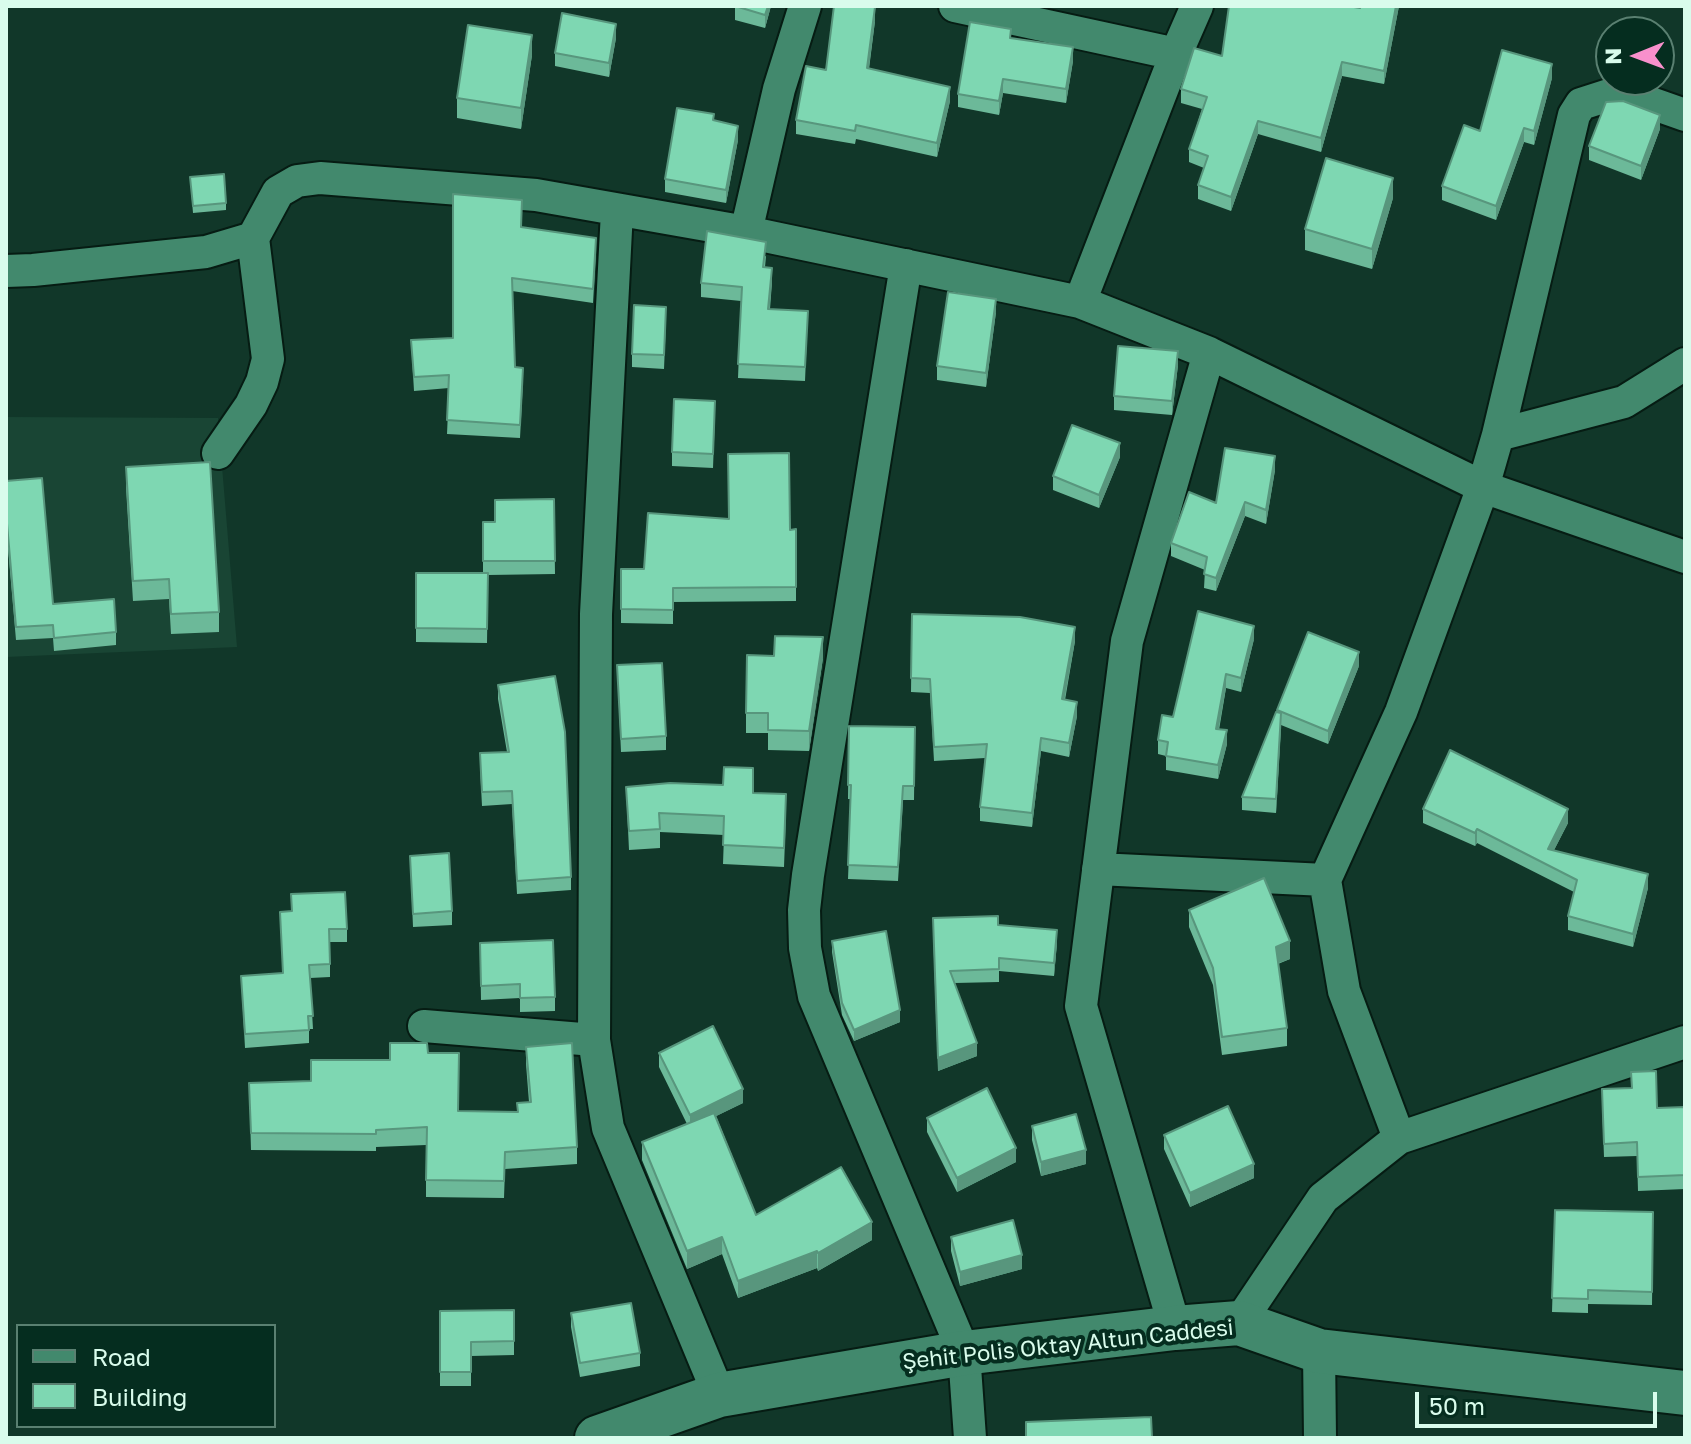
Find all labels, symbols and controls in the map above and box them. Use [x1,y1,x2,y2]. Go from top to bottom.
north arrow [1595,16,1675,96]
text: N [1599,48,1626,65]
street label: Şehit Polis Oktay Altun Caddesi [901,1314,1235,1376]
legend [16,1324,276,1428]
text: Road [92,1342,151,1371]
scale bar [1419,1376,1661,1426]
text: Building [92,1382,187,1411]
text: 50 m [1429,1391,1485,1420]

